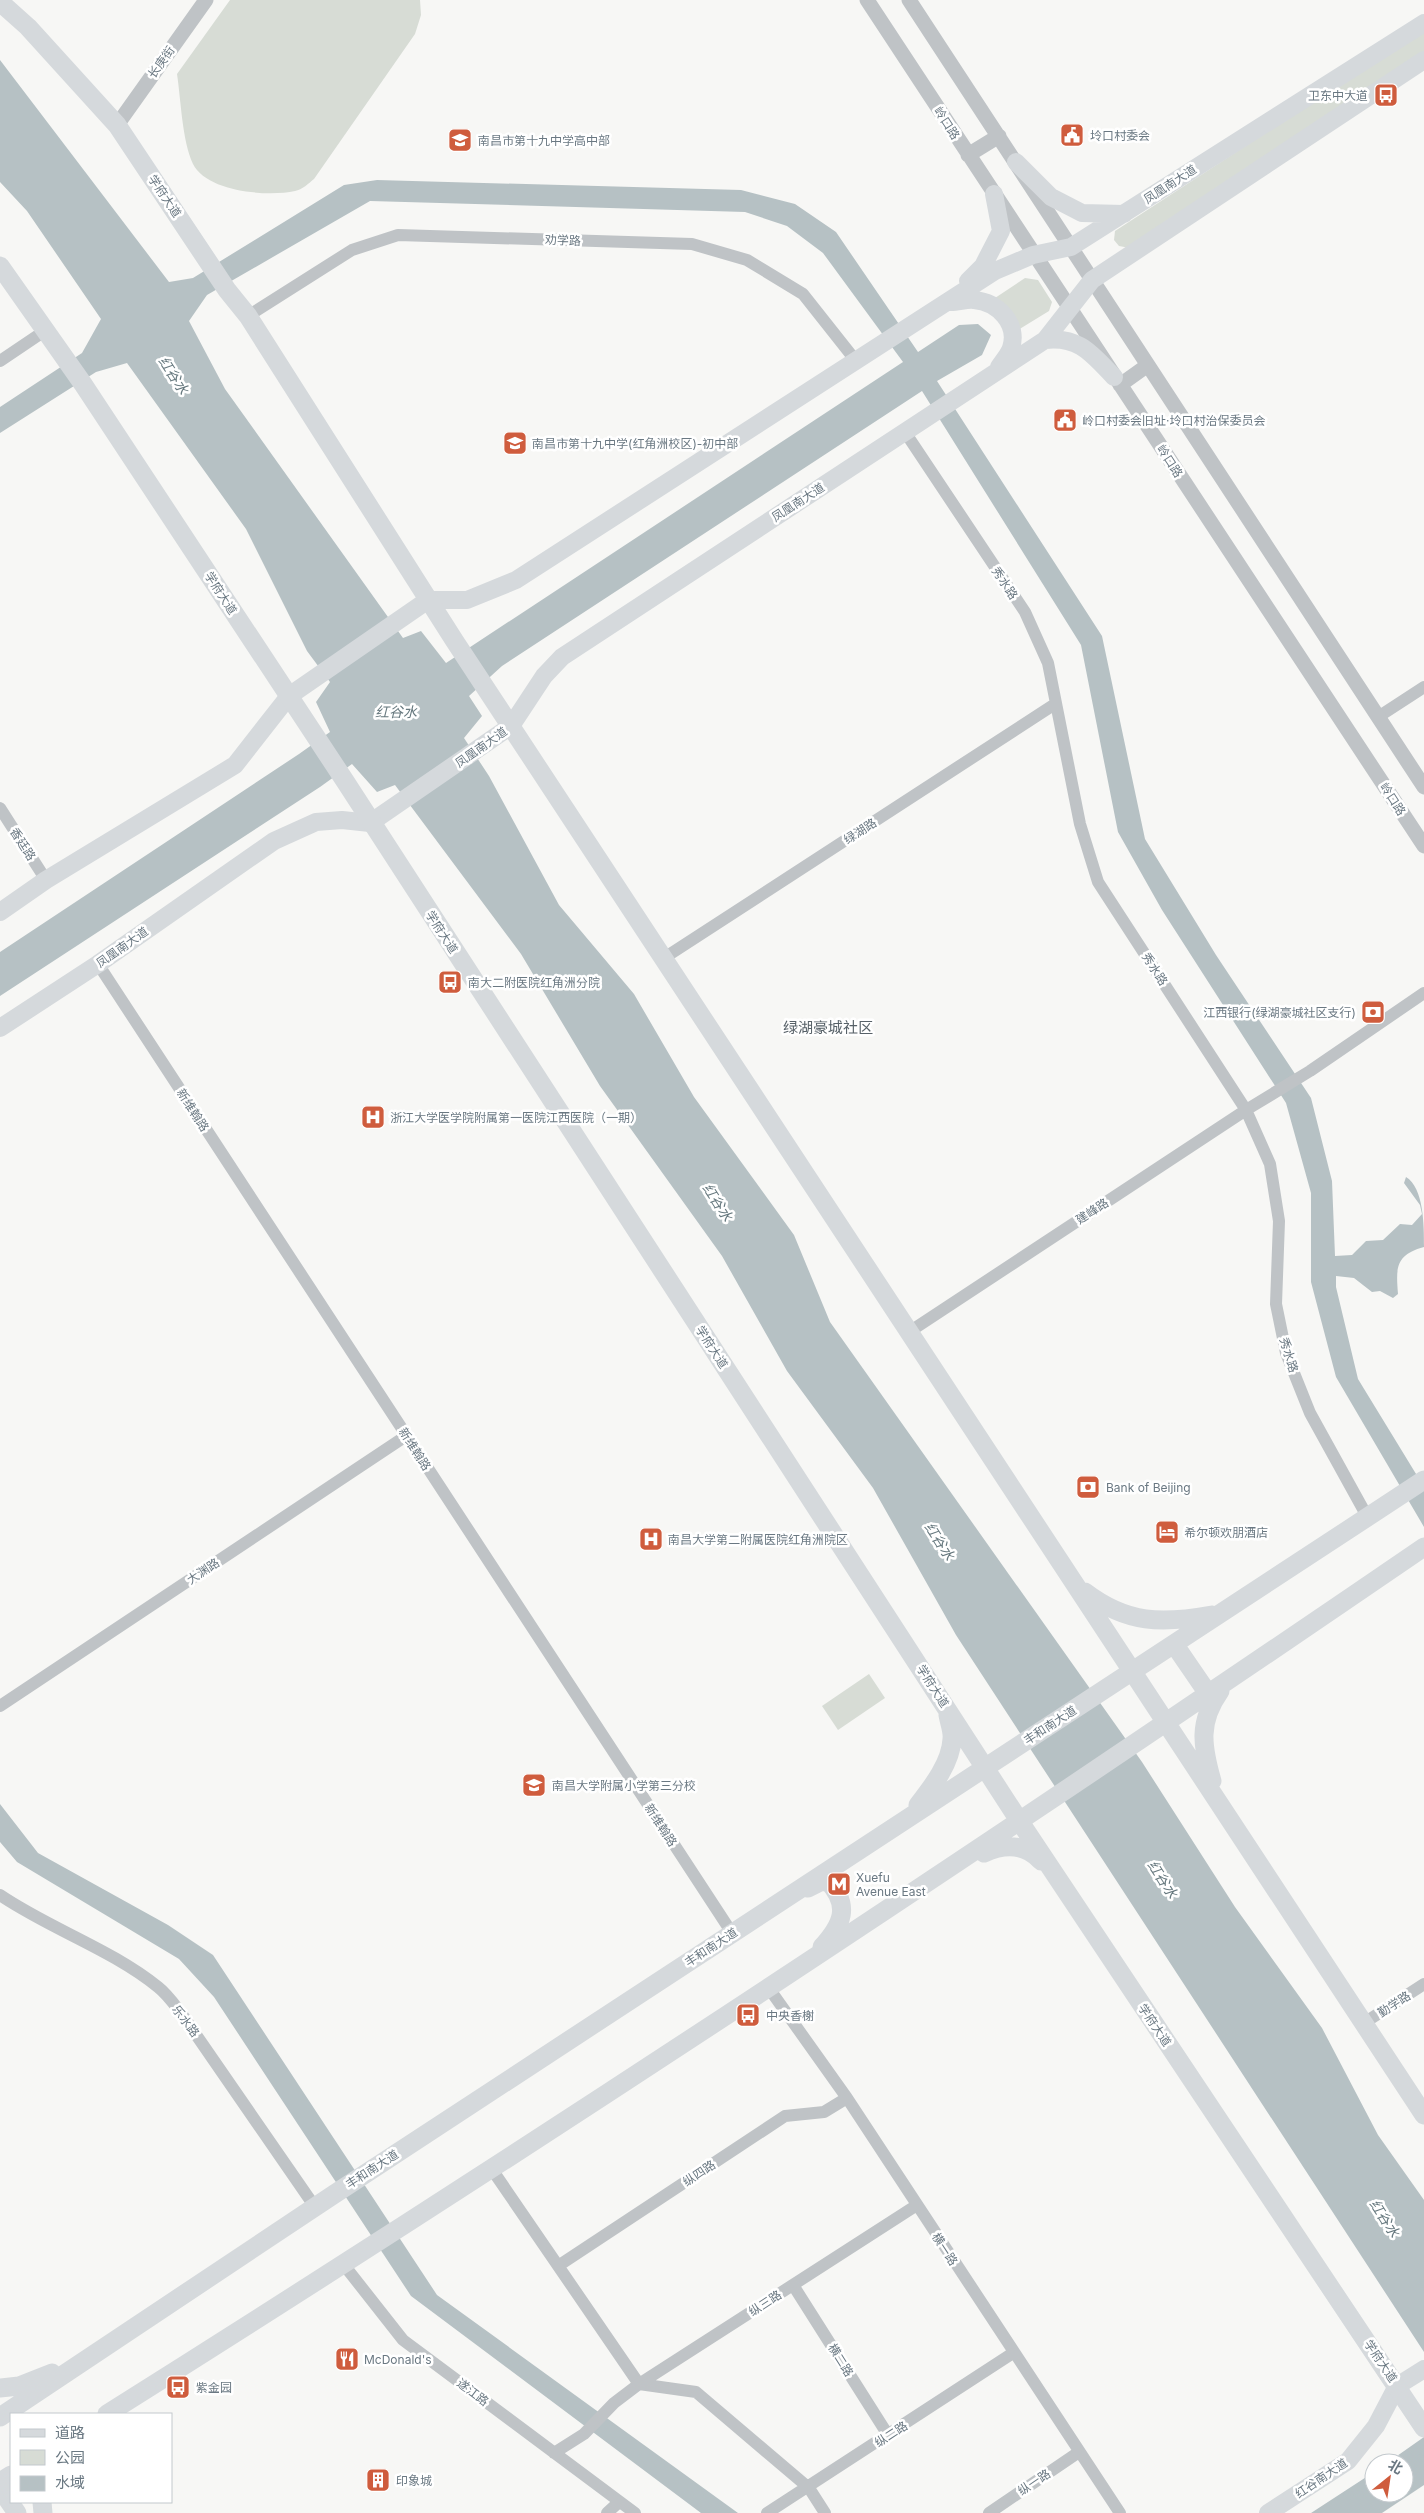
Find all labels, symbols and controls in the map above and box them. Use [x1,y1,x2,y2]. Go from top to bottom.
street label: 长庚街 [145,43,177,81]
bus stop icon: 卫东中大道 [1373,82,1399,108]
place label: 卫东中大道 [1308,88,1368,103]
street label: 岭口路 [931,104,963,142]
public building icon: 坽口村委会 [1059,122,1085,148]
school or university icon: 南昌市第十九中学高中部 [447,127,473,153]
place label: 坽口村委会 [1090,128,1150,143]
place label: 南昌市第十九中学高中部 [478,133,610,148]
street label: 凤凰南大道 [1141,161,1199,207]
street label: 学府大道 [145,172,185,220]
street label: 劝学路 [545,232,581,248]
water label: 红谷水 [155,353,193,398]
public building icon: 岭口村委会旧址·坽口村治保委员会 [1052,407,1078,433]
place label: 岭口村委会旧址·坽口村治保委员会 [1082,413,1265,428]
school or university icon: 南昌市第十九中学(红角洲校区)-初中部 [502,430,528,456]
place label: 南昌市第十九中学(红角洲校区)-初中部 [532,436,738,451]
street label: 岭口路 [1154,442,1186,480]
street label: 凤凰南大道 [769,479,827,525]
street label: 秀水路 [989,564,1021,602]
street label: 学府大道 [202,569,240,617]
water label: 红谷水 [375,703,418,720]
street label: 凤凰南大道 [452,724,510,770]
street label: 岭口路 [1377,780,1409,818]
street label: 绿湖路 [841,815,879,847]
street label: 香廷路 [7,825,39,863]
street label: 学府大道 [423,908,461,956]
street label: 凤凰南大道 [93,924,151,970]
street label: 秀水路 [1139,950,1171,988]
bus stop icon: 南大二附医院红角洲分院 [437,969,463,995]
place label: 南大二附医院红角洲分院 [468,975,600,990]
bank icon: 江西银行(绿湖豪城社区支行) [1360,999,1386,1025]
place label: 江西银行(绿湖豪城社区支行) [1203,1005,1356,1020]
district label: 绿湖豪城社区 [783,1018,873,1037]
street label: 新维翰路 [174,1086,212,1134]
hospital icon: 浙江大学医学院附属第一医院江西医院（一期） [360,1104,386,1130]
place label: 浙江大学医学院附属第一医院江西医院（一期） [390,1110,642,1125]
water label: 红谷水 [699,1180,737,1225]
street label: 建峰路 [1073,1195,1111,1227]
street label: 学府大道 [693,1323,731,1371]
street label: 秀水路 [1277,1336,1301,1374]
street label: 新维翰路 [396,1425,434,1473]
bank icon: Bank of Beijing [1075,1474,1101,1500]
place label: Bank of Beijing [1106,1480,1191,1495]
water label: 红谷水 [921,1519,959,1564]
hotel icon: 希尔顿欢朋酒店 [1154,1519,1180,1545]
place label: 希尔顿欢朋酒店 [1184,1525,1268,1540]
hospital icon: 南昌大学第二附属医院红角洲院区 [638,1526,664,1552]
place label: 南昌大学第二附属医院红角洲院区 [668,1532,848,1547]
street label: 大渊路 [184,1555,222,1587]
street label: 学府大道 [914,1662,952,1710]
street label: 丰和南大道 [1021,1702,1079,1748]
school or university icon: 南昌大学附属小学第三分校 [521,1772,547,1798]
place label: 南昌大学附属小学第三分校 [552,1778,696,1793]
street label: 新维翰路 [642,1801,680,1849]
water label: 红谷水 [1144,1857,1182,1902]
place label: Xuefu Avenue East [856,1870,926,1899]
metro station icon: Xuefu Avenue East [826,1871,852,1897]
street label: 丰和南大道 [682,1924,740,1970]
street label: 勤学路 [1375,1988,1413,2020]
street label: 学府大道 [1135,2001,1175,2049]
street label: 乐水路 [169,2002,203,2040]
bus stop icon: 中央香榭 [735,2002,761,2028]
place label: 中央香榭 [766,2008,814,2023]
street label: 丰和南大道 [343,2146,401,2192]
street label: 纵四路 [680,2157,718,2189]
water label: 红谷水 [1366,2196,1404,2241]
street label: 横一路 [929,2230,961,2268]
street label: 纵三路 [746,2287,784,2319]
street label: 学府大道 [1361,2337,1401,2385]
street label: 横二路 [825,2341,857,2379]
restaurant icon: McDonald's [334,2346,360,2372]
place label: McDonald's [364,2352,432,2367]
bus stop icon: 紫金园 [165,2374,191,2400]
street label: 遂江路 [454,2375,492,2409]
place label: 紫金园 [196,2380,232,2395]
legend [10,2413,172,2503]
street label: 纵二路 [872,2418,910,2450]
text: 道路 [55,2423,85,2442]
text: 公园 [55,2448,85,2467]
north arrow [1364,2453,1414,2503]
street label: 红谷南大道 [1292,2455,1350,2501]
text: 北 [1385,2455,1406,2477]
street label: 纵一路 [1015,2466,1053,2498]
building icon: 印象城 [365,2467,391,2493]
text: 水域 [55,2473,85,2492]
place label: 印象城 [396,2473,432,2488]

